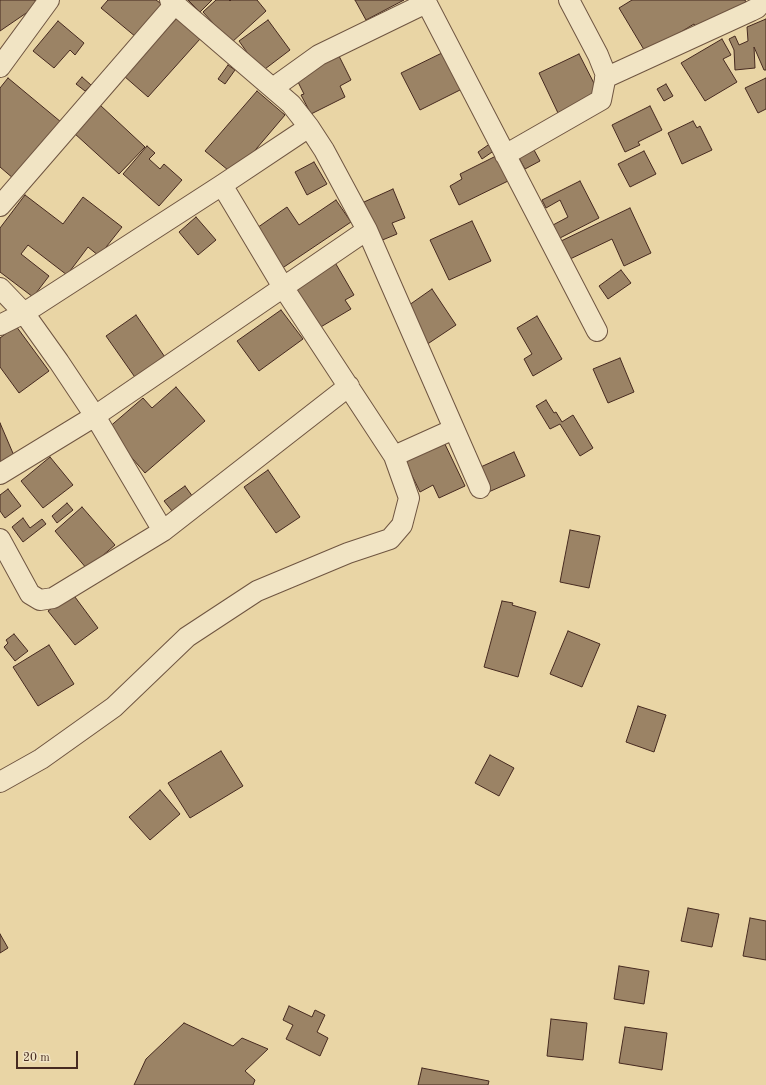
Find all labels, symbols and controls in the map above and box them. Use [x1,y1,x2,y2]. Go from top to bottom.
scale bar [18,1043,80,1069]
text: 20 m [23,1052,50,1064]

